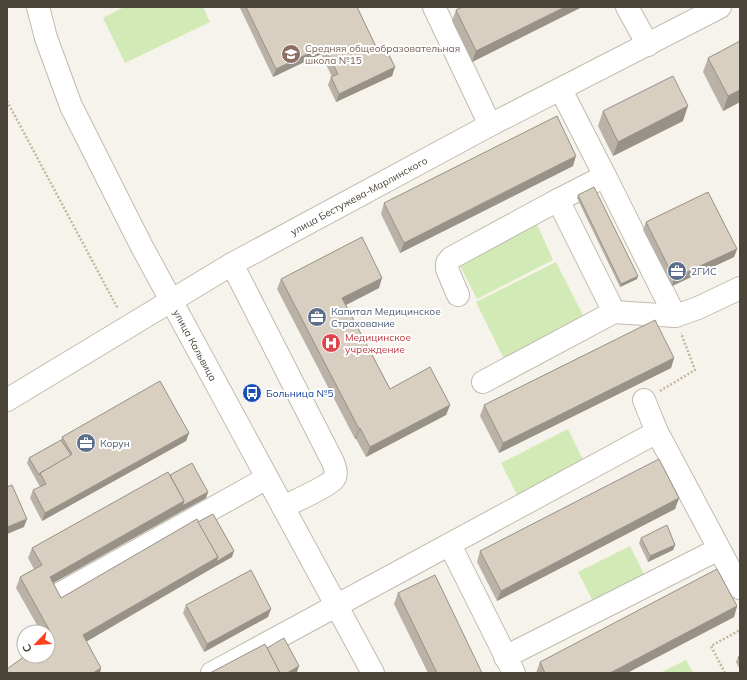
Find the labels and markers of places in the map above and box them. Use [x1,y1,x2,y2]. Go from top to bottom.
place label: Средняя общеобразовательная школа №15 [305,42,460,67]
school or university icon: Средняя общеобразовательная школа №15 [280,43,302,65]
office icon: 2ГИС [666,260,688,282]
place label: 2ГИС [691,265,717,278]
place label: Капитал Медицинское Страхование [331,305,441,330]
office icon: Капитал Медицинское Страхование [306,306,328,328]
place label: Медицинское учреждение [345,331,411,356]
hospital icon: Медицинское учреждение [320,332,342,354]
bus stop icon: Больница №5 [241,382,263,404]
place label: Больница №5 [266,387,333,400]
office icon: Корун [75,432,97,454]
place label: Корун [100,437,130,450]

